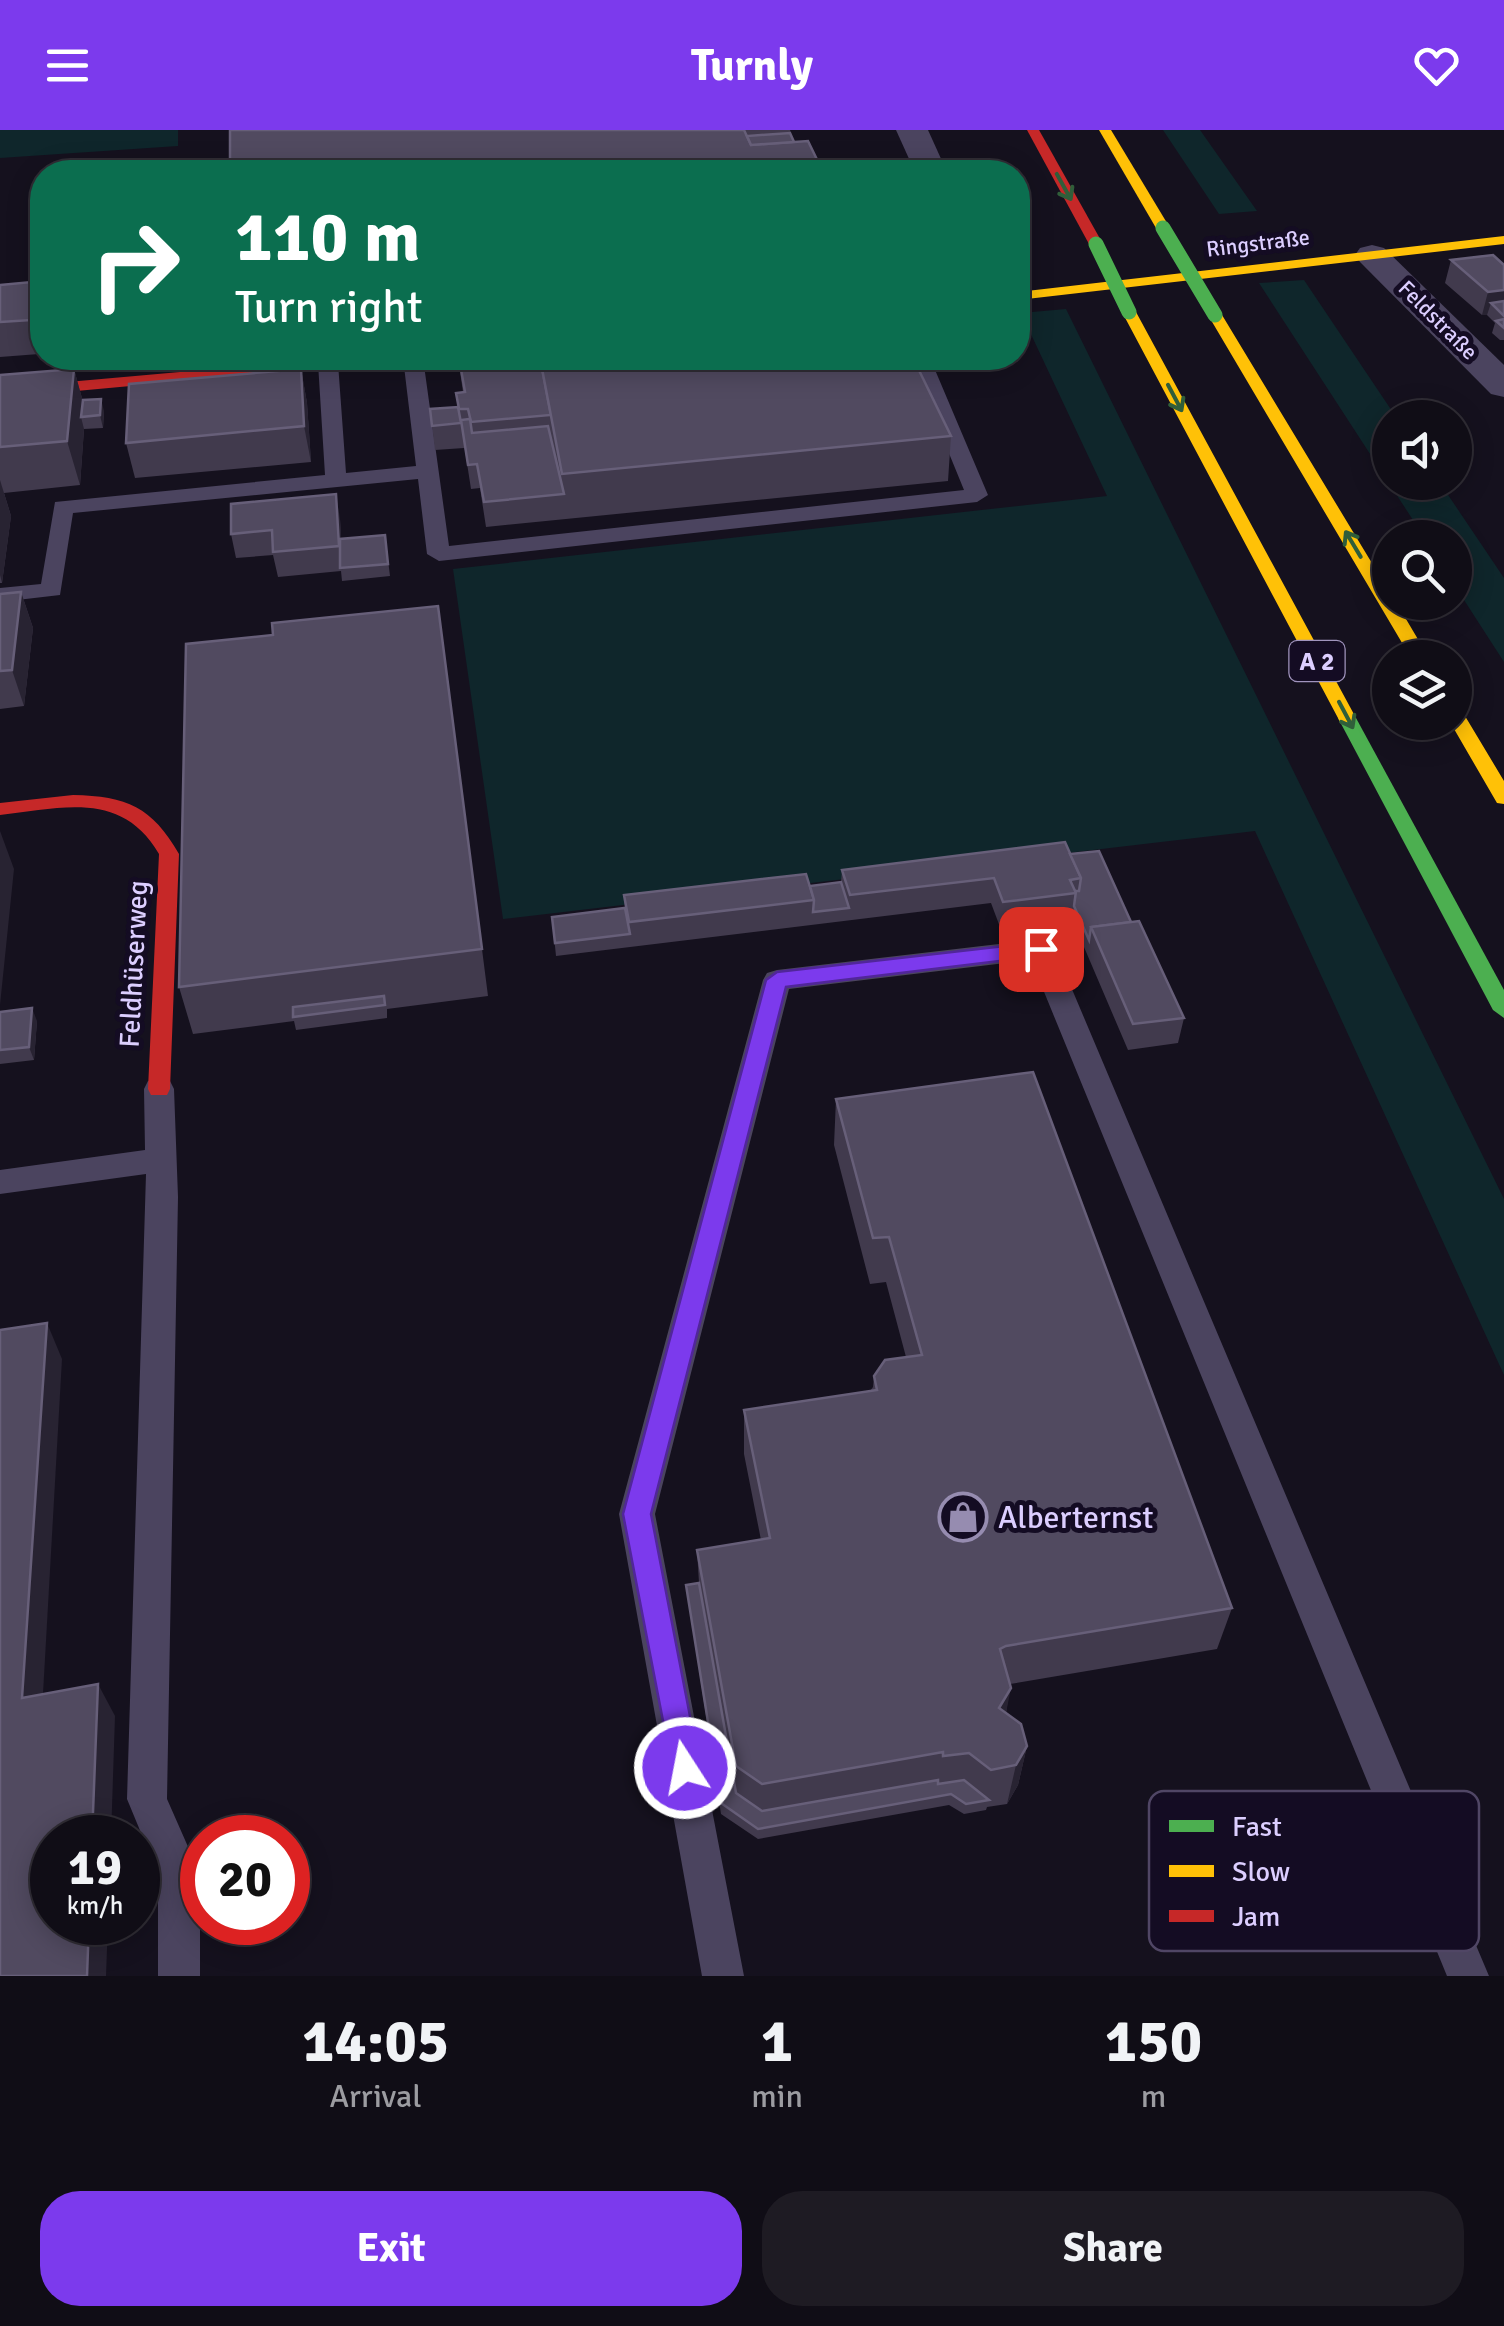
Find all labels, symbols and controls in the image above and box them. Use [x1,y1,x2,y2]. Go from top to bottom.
icon: menu [40,38,95,93]
text: Turnly [691,38,813,93]
icon: heart [1409,38,1464,93]
one-way arrow [1055,172,1075,201]
text: 110 m [235,194,420,280]
icon: right [70,200,200,330]
street label: Ringstraße [1205,223,1311,263]
street label: Feldstraße [1393,275,1483,365]
text: Turn right [235,280,423,335]
one-way arrow [1166,382,1186,412]
map controls [1372,400,1472,740]
button: sound [1372,400,1472,500]
button: search [1372,520,1472,620]
one-way arrow [1343,530,1363,559]
button: layers [1372,640,1472,740]
road number: A 2 [1290,641,1344,681]
one-way arrow [1336,699,1356,729]
street label: Feldhüserweg [113,880,155,1048]
pin [999,907,1084,992]
icon: arrive [1014,922,1069,977]
shop icon: Alberternst [937,1491,989,1543]
place label: Alberternst [998,1498,1153,1537]
position arrow [633,1716,737,1820]
legend [1149,1791,1479,1951]
text: Fast [1232,1810,1282,1844]
speed limit sign: 20 [180,1815,310,1945]
text: 19 [68,1837,122,1899]
text: Slow [1232,1855,1290,1889]
text: km/h [67,1890,123,1921]
text: Jam [1232,1900,1280,1934]
text: 14:05 [302,2005,449,2079]
text: 1 [761,2005,793,2079]
text: 150 [1105,2005,1202,2079]
text: Arrival [330,2077,422,2116]
text: min [751,2077,803,2116]
text: m [1141,2077,1166,2116]
button: Exit [40,2191,742,2306]
button: Share [762,2191,1464,2306]

